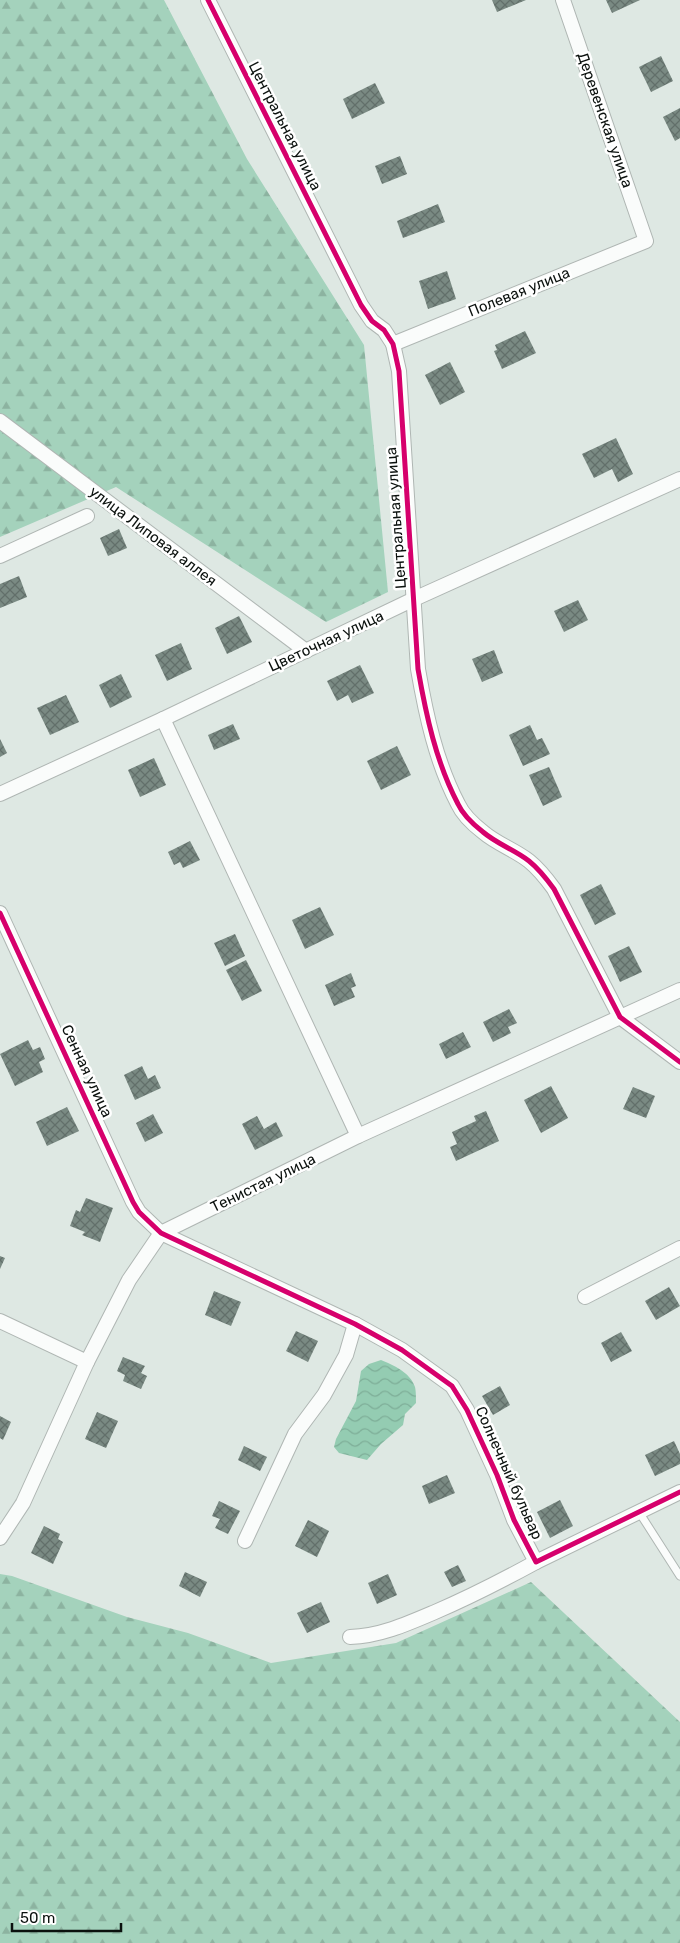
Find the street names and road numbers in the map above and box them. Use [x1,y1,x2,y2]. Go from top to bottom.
street label: Деревенская улица [573,50,637,190]
street label: Центральная улица [245,59,325,193]
street label: Полевая улица [466,263,572,321]
street label: Центральная улица [382,447,410,589]
street label: улица Липовая аллея [86,482,220,590]
street label: Цветочная улица [266,606,386,676]
street label: Сенная улица [58,1022,116,1120]
street label: Тенистая улица [208,1150,318,1216]
street label: Солнечный бульвар [472,1404,546,1542]

